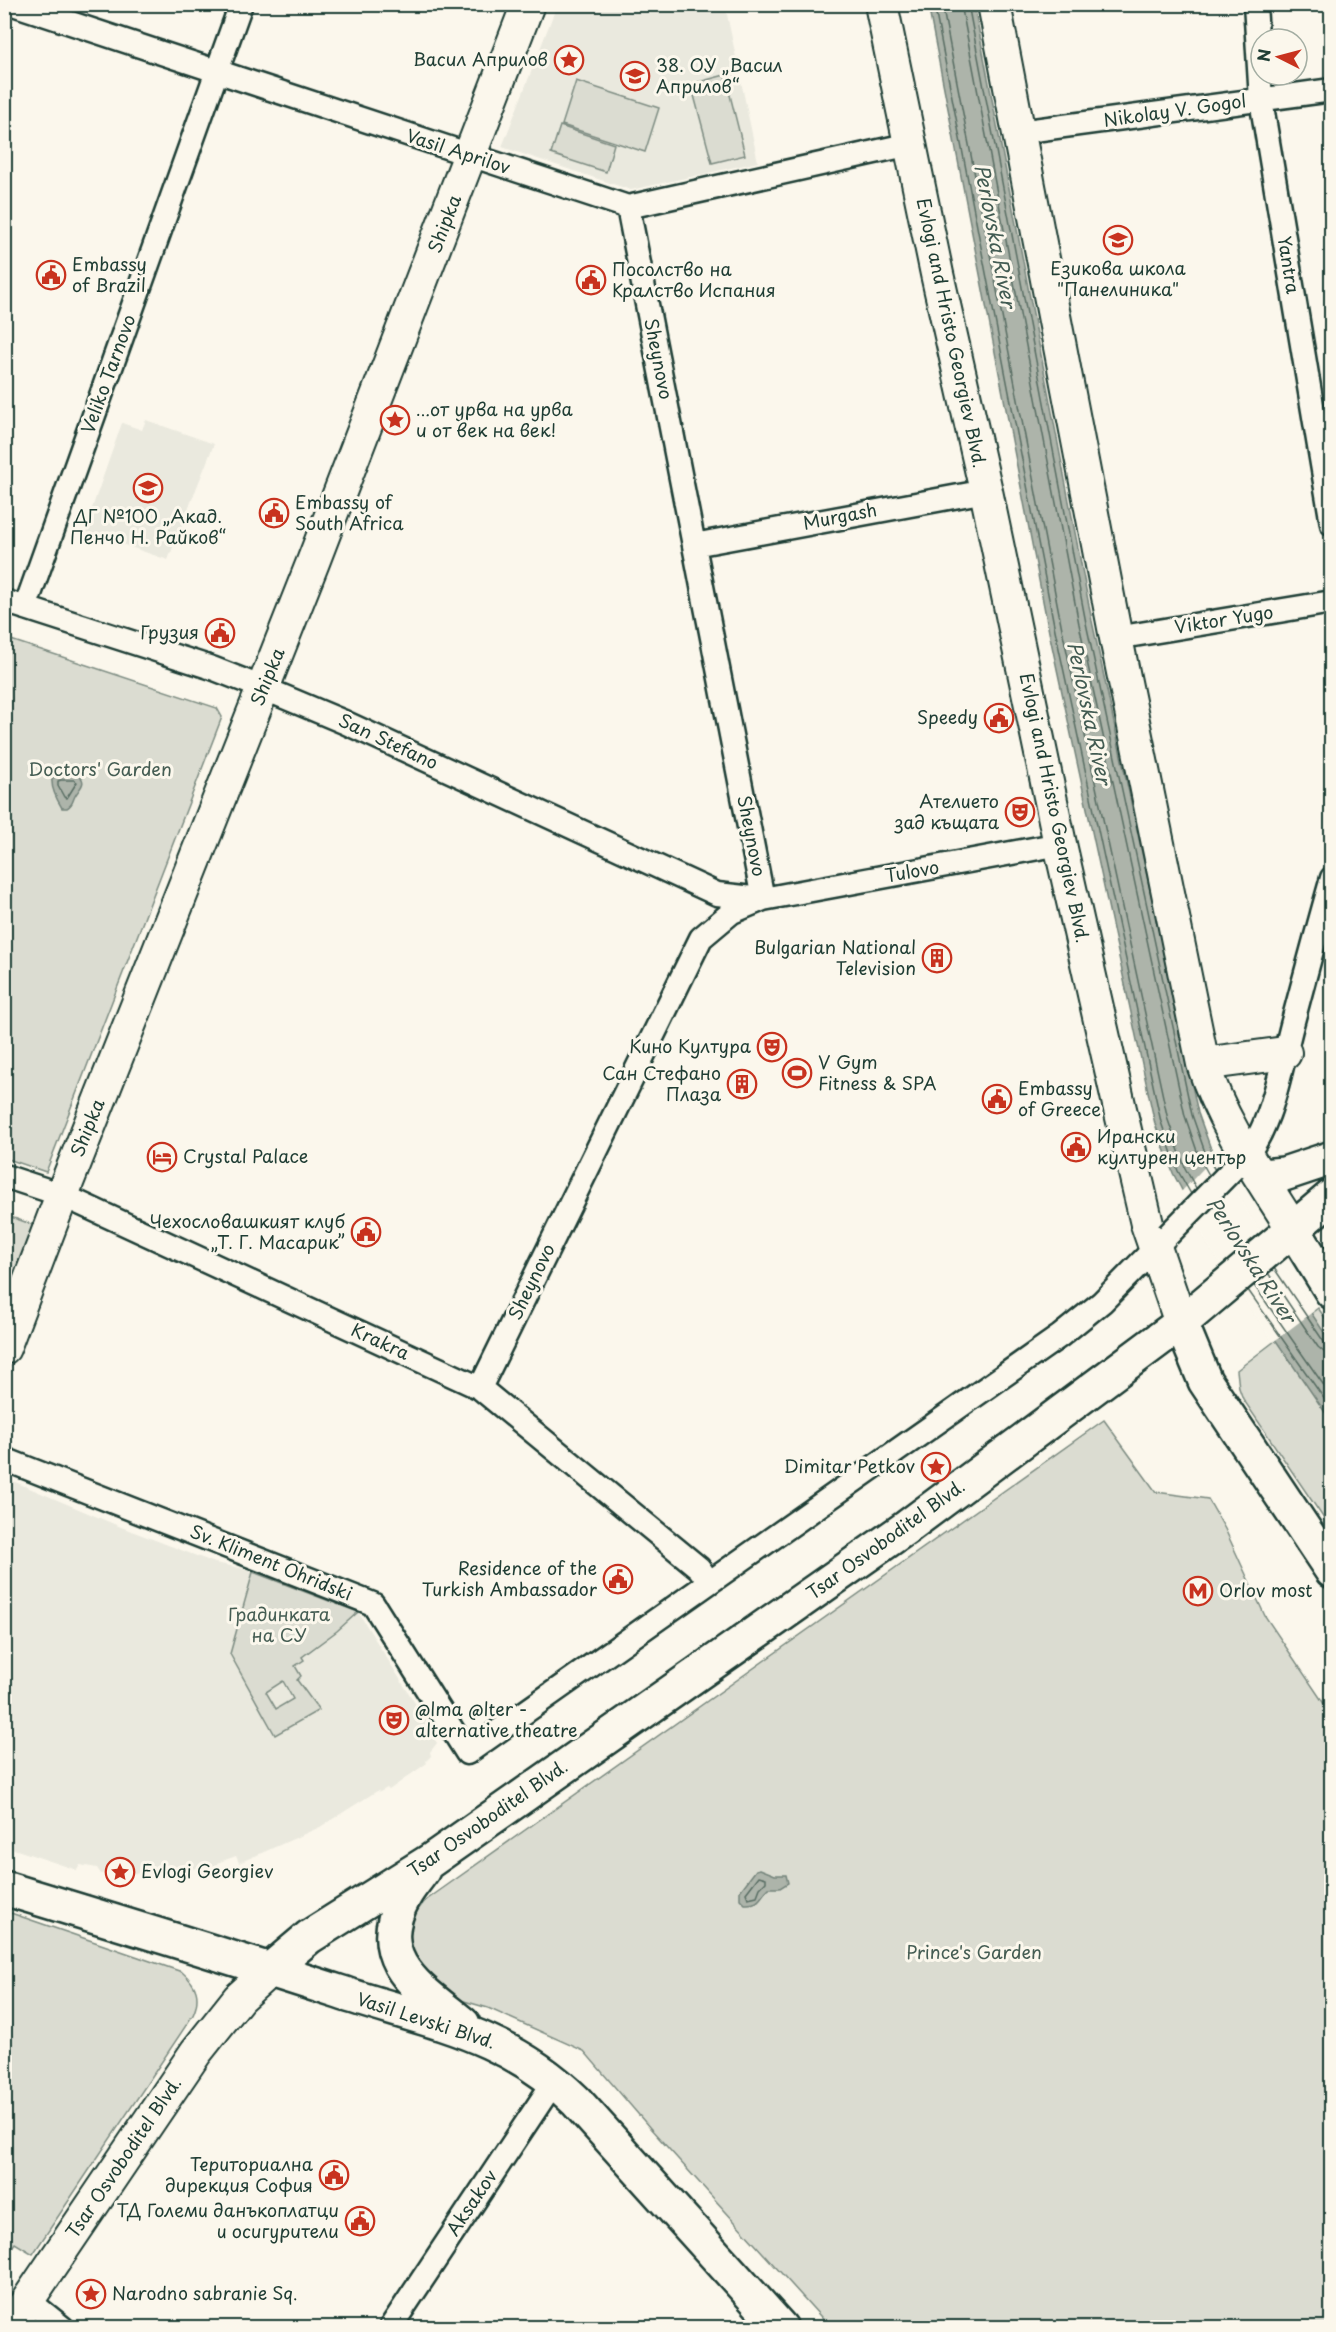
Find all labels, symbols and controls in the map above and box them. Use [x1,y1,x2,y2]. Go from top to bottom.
north arrow [1249,27,1309,87]
place icon: Васил Априлов [553,44,585,76]
place label: Васил Априлов [413,45,548,72]
text: N [1250,48,1276,63]
place label: 38. ОУ „Васил Априлов“ [656,51,783,99]
school or university icon: 38. ОУ „Васил Априлов“ [619,60,651,92]
street label: Nikolay V. Gogol [1102,86,1248,133]
street label: Vasil Aprilov [403,121,514,180]
water label: Perlovska River [967,162,1025,313]
street label: Shipka [420,190,467,257]
street label: Evlogi and Hristo Georgiev Blvd. [911,195,994,470]
school or university icon: Езикова школа "Панелиника" [1102,224,1134,256]
street label: Yantra [1272,234,1307,296]
place label: Embassy of Brazil [72,250,147,298]
place label: Езикова школа "Панелиника" [1050,254,1187,302]
place label: Посолство на Кралство Испания [612,255,776,303]
public building icon: Embassy of Brazil [35,259,67,291]
public building icon: Посолство на Кралство Испания [575,264,607,296]
street label: Veliko Tarnovo [74,310,142,437]
street label: Sheynovo [638,316,681,402]
place label: ...от урва на урва и от век на век! [416,395,573,443]
place icon: ...от урва на урва и от век на век! [379,404,411,436]
school or university icon: ДГ №100 „Акад. Пенчо Н. Райков“ [132,472,164,504]
place label: Embassy of South Africa [295,488,404,536]
street label: Murgash [800,495,879,536]
public building icon: Embassy of South Africa [258,497,290,529]
place label: ДГ №100 „Акад. Пенчо Н. Райков“ [70,502,227,550]
street label: Viktor Yugo [1173,597,1275,640]
public building icon: Грузия [204,617,236,649]
place label: Грузия [140,618,199,645]
water label: Perlovska River [1060,639,1120,790]
street label: Shipka [243,643,291,710]
street label: Evlogi and Hristo Georgiev Blvd. [1014,670,1097,945]
public building icon: Speedy [983,702,1015,734]
place label: Speedy [917,703,978,730]
street label: San Stefano [334,706,443,775]
park label: Doctors' Garden [28,755,172,782]
place label: Ателието зад къщата [893,787,1000,835]
street label: Sheynovo [731,793,774,879]
theatre icon: Ателието зад къщата [1004,796,1036,828]
street label: Tulovo [882,852,941,889]
place label: Bulgarian National Television [754,933,916,981]
building icon: Bulgarian National Television [921,942,953,974]
theatre icon: Кино Култура [756,1031,788,1063]
place label: Кино Култура [629,1032,752,1059]
place label: V Gym Fitness & SPA [818,1048,937,1096]
sports icon: V Gym Fitness & SPA [781,1057,813,1089]
place label: Сан Стефано Плаза [602,1059,722,1107]
building icon: Сан Стефано Плаза [726,1068,758,1100]
place label: Embassy of Greece [1018,1074,1101,1122]
public building icon: Embassy of Greece [981,1083,1013,1115]
street label: Shipka [63,1094,111,1161]
place label: Ирански културен център [1097,1122,1246,1170]
public building icon: Ирански културен център [1060,1131,1092,1163]
hotel icon: Crystal Palace [146,1141,178,1173]
place label: Crystal Palace [183,1142,308,1169]
water label: Perlovska River [1200,1190,1306,1331]
place label: Чехословашкият клуб „Т. Г. Масарик” [149,1207,345,1255]
public building icon: Чехословашкият клуб „Т. Г. Масарик” [350,1216,382,1248]
street label: Sheynovo [501,1239,561,1324]
street label: Krakra [347,1315,414,1366]
place icon: Dimitar Petkov [920,1451,952,1483]
place label: Dimitar Petkov [784,1452,915,1479]
street label: Tsar Osvoboditel Blvd. [800,1472,970,1605]
street label: Sv. Kliment Ohridski [186,1517,357,1607]
place label: Residence of the Turkish Ambassador [422,1554,598,1602]
public building icon: Residence of the Turkish Ambassador [602,1563,634,1595]
metro station icon: Orlov most [1182,1575,1214,1607]
place label: Orlov most [1219,1576,1313,1603]
park label: Градинката на СУ [228,1600,331,1648]
place label: @lma @lter - alternative theatre [415,1695,578,1743]
theatre icon: @lma @lter - alternative theatre [378,1704,410,1736]
street label: Tsar Osvoboditel Blvd. [402,1752,573,1883]
place icon: Evlogi Georgiev [104,1856,136,1888]
place label: Evlogi Georgiev [141,1857,274,1884]
park label: Prince's Garden [906,1938,1042,1965]
street label: Vasil Levski Blvd. [354,1984,499,2055]
street label: Tsar Osvoboditel Blvd. [58,2071,187,2243]
place label: Териториална дирекция София [165,2150,314,2198]
public building icon: Териториална дирекция София [318,2159,350,2191]
street label: Aksakov [439,2164,503,2241]
place label: ТД Големи данъкоплатци и осигурители [117,2196,339,2244]
public building icon: ТД Големи данъкоплатци и осигурители [344,2205,376,2237]
place icon: Narodno sabranie Sq. [75,2278,107,2310]
place label: Narodno sabranie Sq. [112,2279,298,2306]

